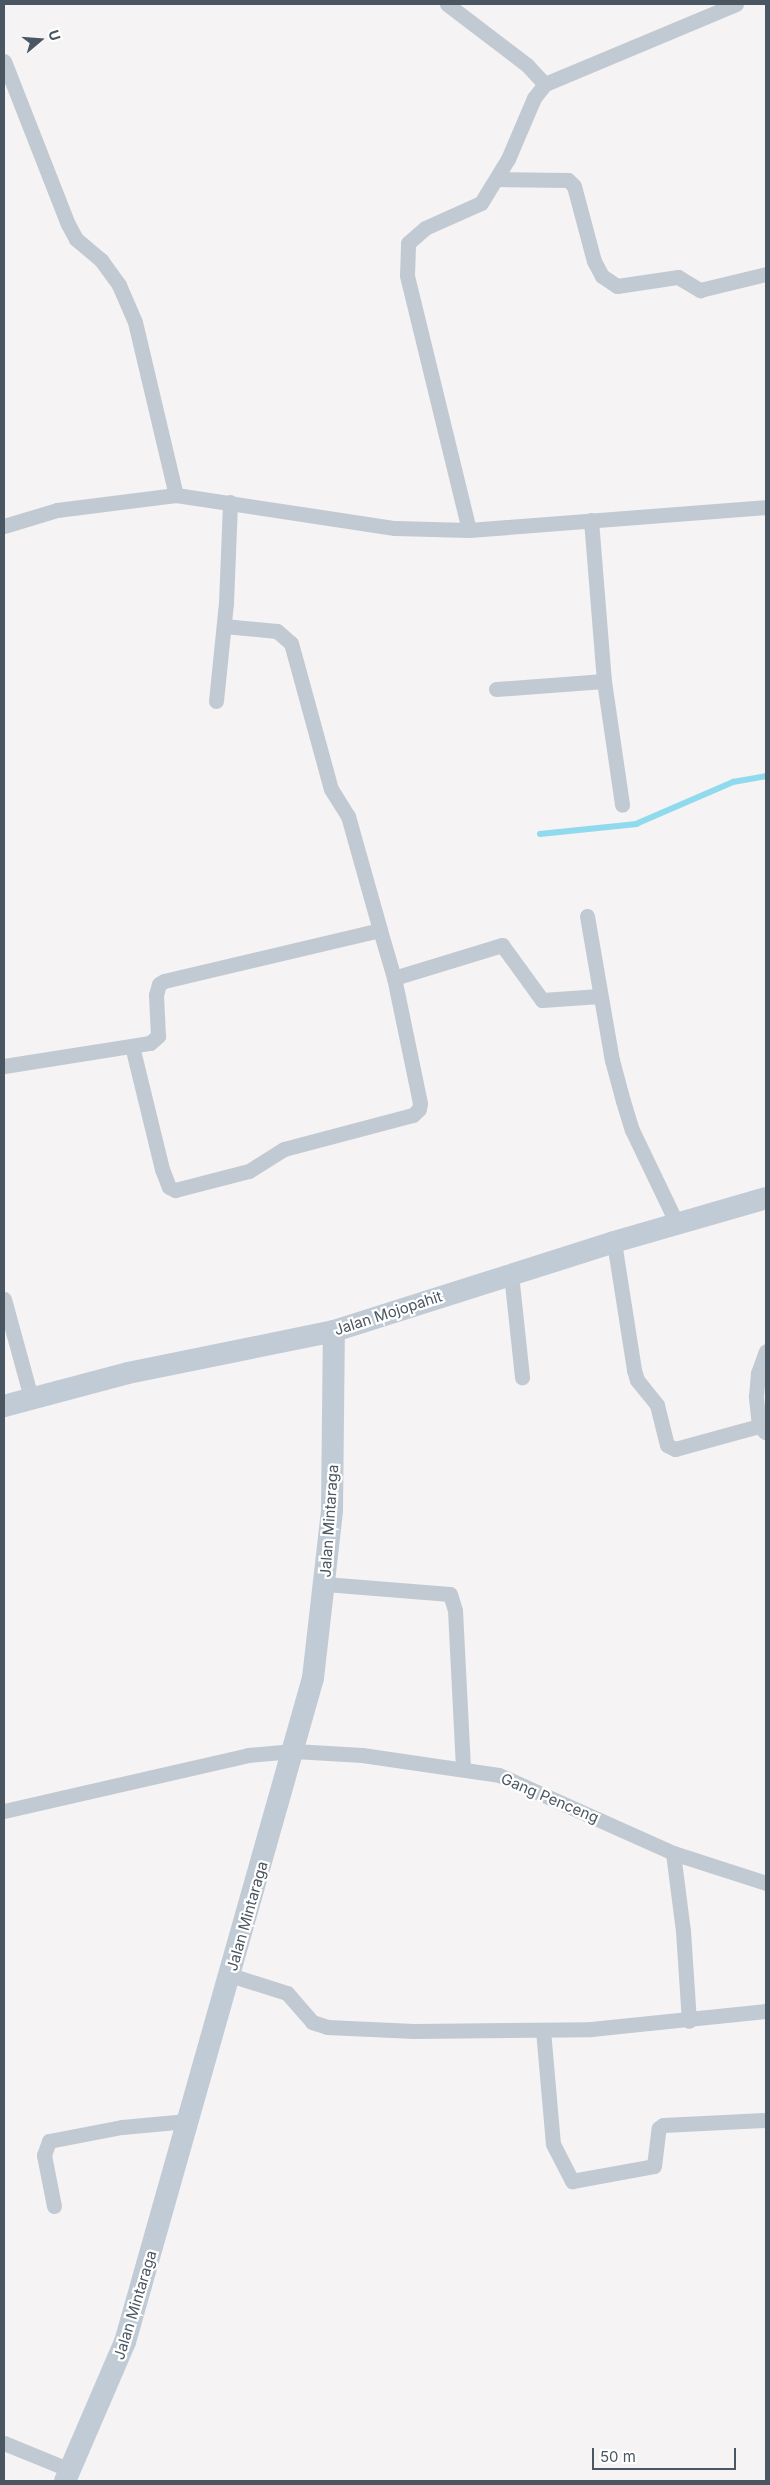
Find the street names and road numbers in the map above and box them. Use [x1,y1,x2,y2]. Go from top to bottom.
street label: Jalan Mojopahit [332,1287,444,1339]
street label: Jalan Mintaraga [316,1464,342,1578]
street label: Gang Penceng [498,1769,602,1827]
street label: Jalan Mintaraga [223,1859,271,1973]
street label: Jalan Mintaraga [110,2248,160,2362]

